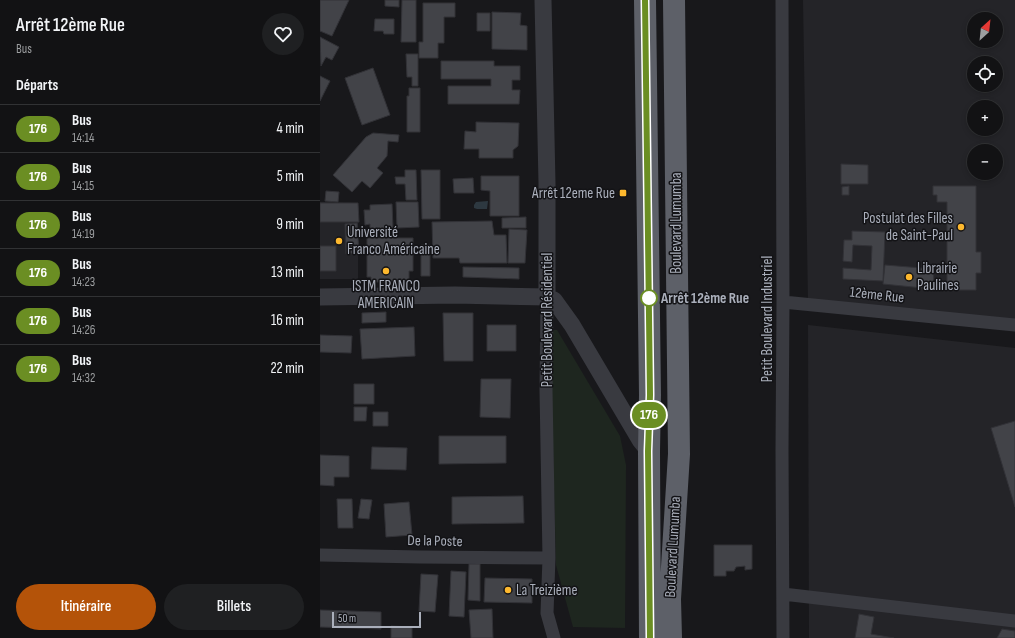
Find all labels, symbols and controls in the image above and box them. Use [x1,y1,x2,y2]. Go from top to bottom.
north arrow [967,12,1003,48]
map controls [967,12,1003,180]
button: heart [262,13,304,55]
text: Arrêt 12ème Rue [16,14,125,37]
text: Bus [16,41,32,57]
button: locate [967,56,1003,92]
text: Départs [16,76,58,95]
button: + [967,100,1003,136]
text: Bus [72,111,91,130]
text: 4 min [277,119,304,138]
text: 176 [29,120,47,137]
text: 14:14 [72,130,94,146]
button: − [967,144,1003,180]
text: Bus [72,159,91,178]
text: 5 min [277,167,304,186]
text: 176 [29,168,47,185]
street label: Boulevard Lumumba [667,172,686,274]
text: 14:15 [72,178,94,194]
place label: Arrêt 12eme Rue [531,184,615,203]
marker: Arrêt 12eme Rue [618,188,628,198]
text: Bus [72,207,91,226]
place label: Postulat des Filles de Saint-Paul [863,209,953,245]
text: 9 min [276,215,304,234]
text: 176 [29,216,47,233]
marker: Postulat des Filles de Saint-Paul [956,222,966,232]
place label: Université Franco Américaine [347,223,440,259]
text: 14:19 [72,226,95,242]
marker: Université Franco Américaine [334,236,344,246]
street label: Petit Boulevard Résidentiel [538,253,557,387]
text: Bus [72,255,91,274]
street label: Petit Boulevard Industriel [758,256,777,382]
place label: Librairie Paulines [917,259,959,295]
text: 13 min [271,263,304,282]
text: 176 [29,264,47,281]
marker: ISTM FRANCO AMERICAIN [381,266,391,276]
marker: Librairie Paulines [904,272,914,282]
text: 14:23 [72,274,95,290]
place label: ISTM FRANCO AMERICAIN [352,277,420,313]
street label: 12ème Rue [849,283,905,307]
marker: Arrêt 12ème Rue [640,289,658,307]
place label: Arrêt 12ème Rue [660,289,749,308]
text: Bus [72,303,91,322]
text: 16 min [271,311,304,330]
text: 176 [29,312,47,329]
text: 14:26 [72,322,96,338]
text: Bus [72,351,91,370]
text: 22 min [270,359,304,378]
text: 176 [29,360,47,377]
text: 14:32 [72,370,95,386]
line badge: 176 [626,402,672,428]
text: 176 [640,406,658,423]
street label: Boulevard Lumumba [661,496,685,598]
street label: De la Poste [407,531,463,551]
place label: La Treizième [516,581,577,600]
button: Itinéraire [16,584,156,630]
button: Billets [164,584,304,630]
marker: La Treizième [503,585,513,595]
scale bar [332,610,421,629]
text: 50 m [338,612,356,625]

